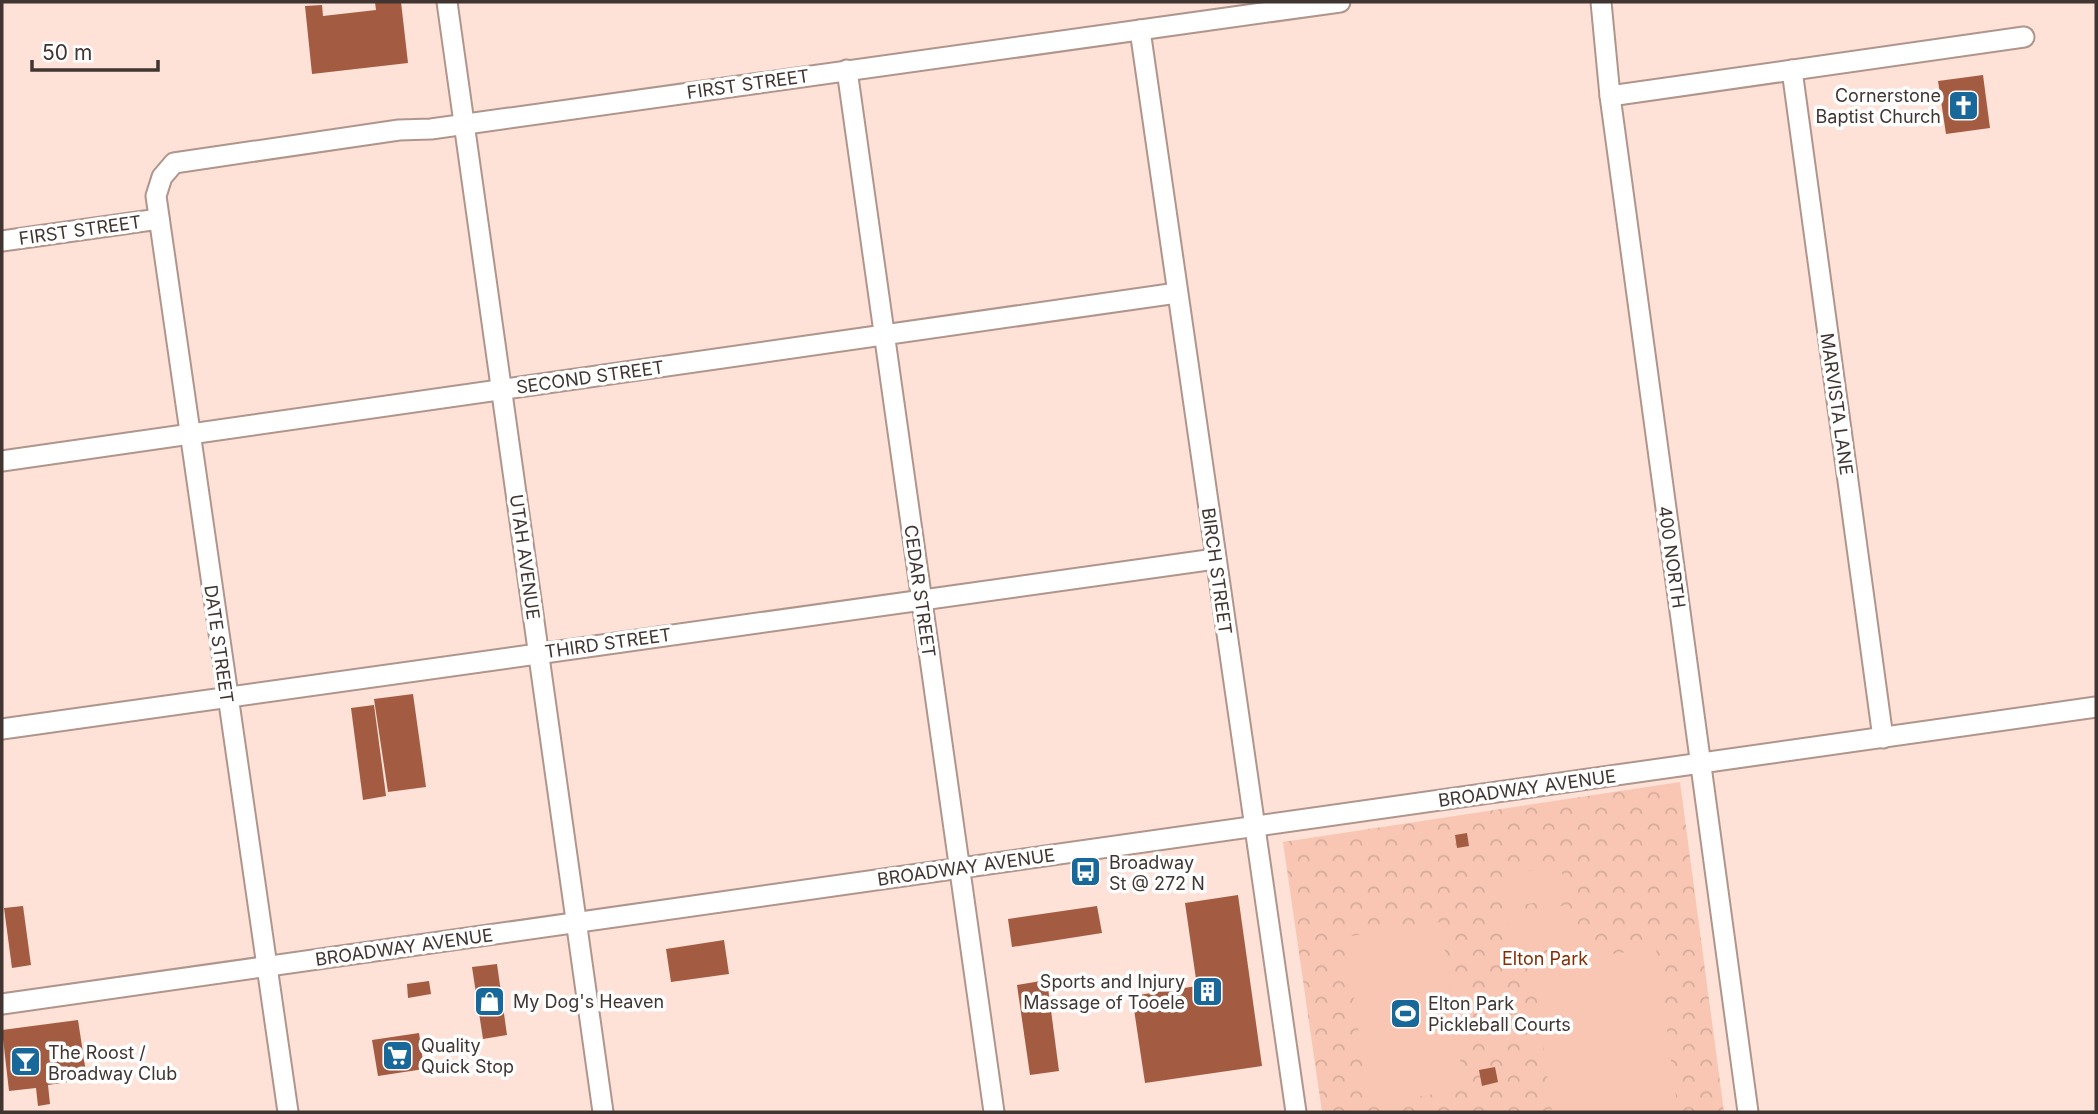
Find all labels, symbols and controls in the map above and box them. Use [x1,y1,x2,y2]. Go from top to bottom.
scale bar [32,28,158,72]
text: 50 m [42,40,92,65]
street label: FIRST STREET [685,65,811,103]
place label: Cornerstone Baptist Church [1816,85,1941,127]
church icon: Cornerstone Baptist Church [1947,88,1981,122]
street label: FIRST STREET [17,211,143,249]
street label: MARVISTA LANE [1817,332,1857,476]
street label: SECOND STREET [515,356,665,398]
street label: UTAH AVENUE [506,493,544,621]
street label: 400 NORTH [1654,504,1690,610]
street label: BIRCH STREET [1198,506,1236,636]
street label: CEDAR STREET [900,523,940,659]
street label: DATE STREET [200,584,238,704]
street label: THIRD STREET [543,624,673,662]
street label: BROADWAY AVENUE [1437,765,1617,811]
street label: BROADWAY AVENUE [876,844,1056,890]
place label: Broadway St @ 272 N [1109,852,1205,894]
bus stop icon: Broadway St @ 272 N [1069,855,1103,889]
street label: BROADWAY AVENUE [314,924,494,970]
park label: Elton Park [1502,948,1588,969]
place label: Sports and Injury Massage of Tooele [1023,971,1185,1013]
building icon: Sports and Injury Massage of Tooele [1191,974,1225,1008]
shop icon: My Dog's Heaven [473,984,507,1018]
place label: My Dog's Heaven [513,991,664,1012]
place label: Elton Park Pickleball Courts [1428,993,1571,1035]
sports icon: Elton Park Pickleball Courts [1388,996,1422,1030]
place label: Quality Quick Stop [421,1035,514,1077]
supermarket icon: Quality Quick Stop [381,1038,415,1072]
place label: The Roost / Broadway Club [48,1042,177,1084]
bar icon: The Roost / Broadway Club [8,1045,42,1079]

